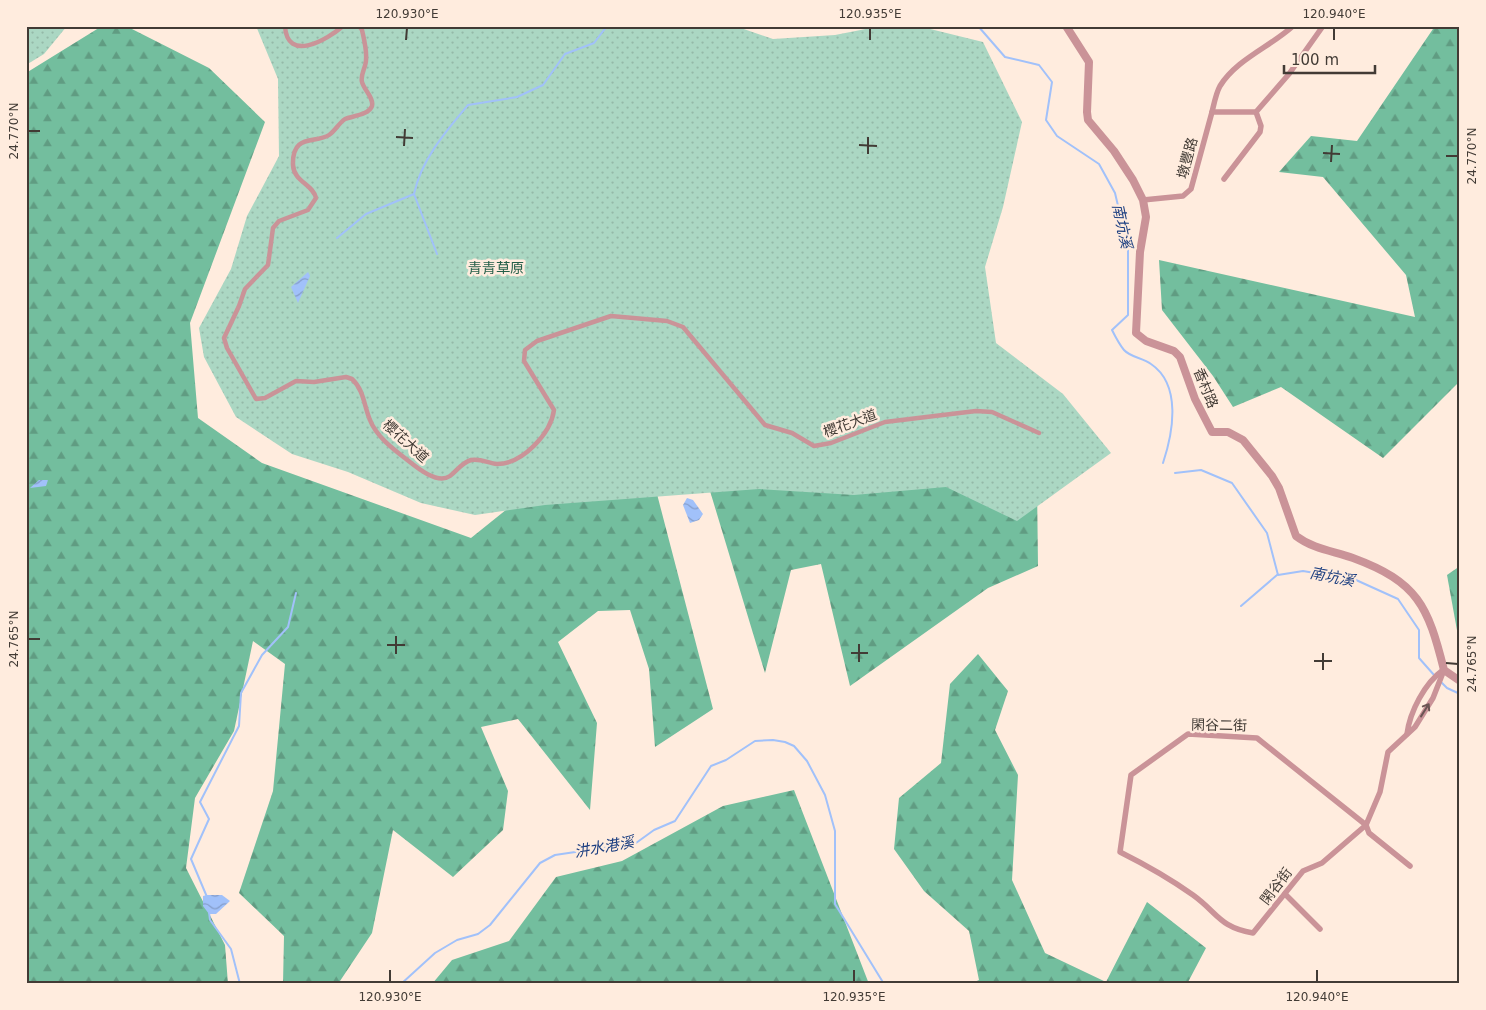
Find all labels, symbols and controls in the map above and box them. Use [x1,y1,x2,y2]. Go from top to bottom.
text: 120.930°E [375,7,439,21]
text: 120.935°E [838,7,902,21]
text: 120.940°E [1302,7,1366,21]
scale bar [1284,42,1375,74]
text: 100 m [1291,51,1339,69]
text: 24.770°N [7,103,21,159]
text: 24.770°N [1465,128,1479,184]
street label: 墩豐路 [1174,136,1200,180]
water label: 南坑溪 [1109,202,1136,252]
park label: 青青草原 [468,260,524,276]
street label: 香村路 [1191,366,1221,410]
street label: 櫻花大道 [821,406,879,440]
street label: 櫻花大道 [380,416,432,466]
water label: 南坑溪 [1308,564,1358,591]
text: 24.765°N [7,611,21,667]
text: 24.765°N [1465,636,1479,692]
one-way arrow [1421,703,1431,717]
street label: 閑谷二街 [1191,717,1247,733]
water label: 汫水港溪 [573,833,637,861]
street label: 閑谷街 [1257,864,1295,908]
text: 120.930°E [358,990,422,1004]
text: 120.935°E [822,990,886,1004]
text: 120.940°E [1285,990,1349,1004]

